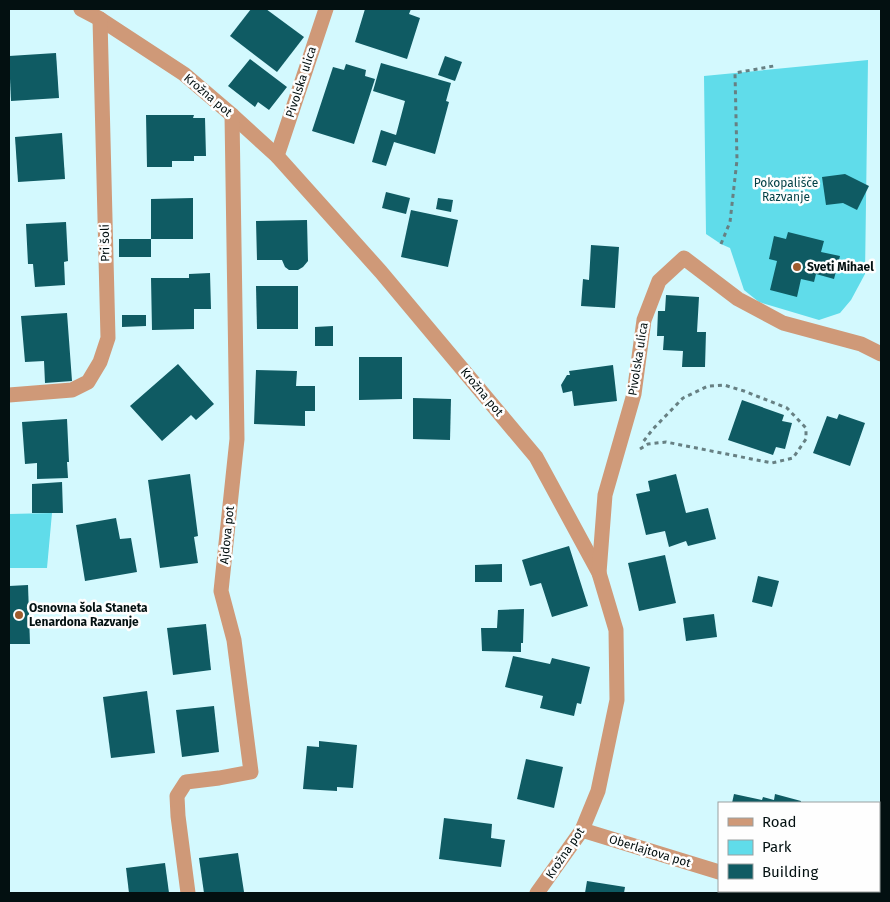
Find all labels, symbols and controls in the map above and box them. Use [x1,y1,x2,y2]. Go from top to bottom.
street label: Pivolska ulica [283,45,319,119]
street label: Krožna pot [181,71,236,120]
park label: Pokopališče Razvanje [754,176,818,204]
street label: Pri šoli [98,224,112,262]
place label: Sveti Mihael [807,260,874,274]
marker: Sveti Mihael [791,261,803,273]
street label: Pivolska ulica [625,321,651,397]
street label: Krožna pot [458,365,507,420]
street label: Ajdova pot [217,505,237,565]
place label: Osnovna šola Staneta Lenardona Razvanje [29,601,148,629]
marker: Osnovna šola Staneta Lenardona Razvanje [13,609,25,621]
legend [718,802,880,892]
text: Road [762,813,797,831]
street label: Krožna pot [543,824,588,881]
street label: Oberlajtova pot [607,832,693,870]
text: Park [762,838,792,856]
text: Building [762,863,818,881]

